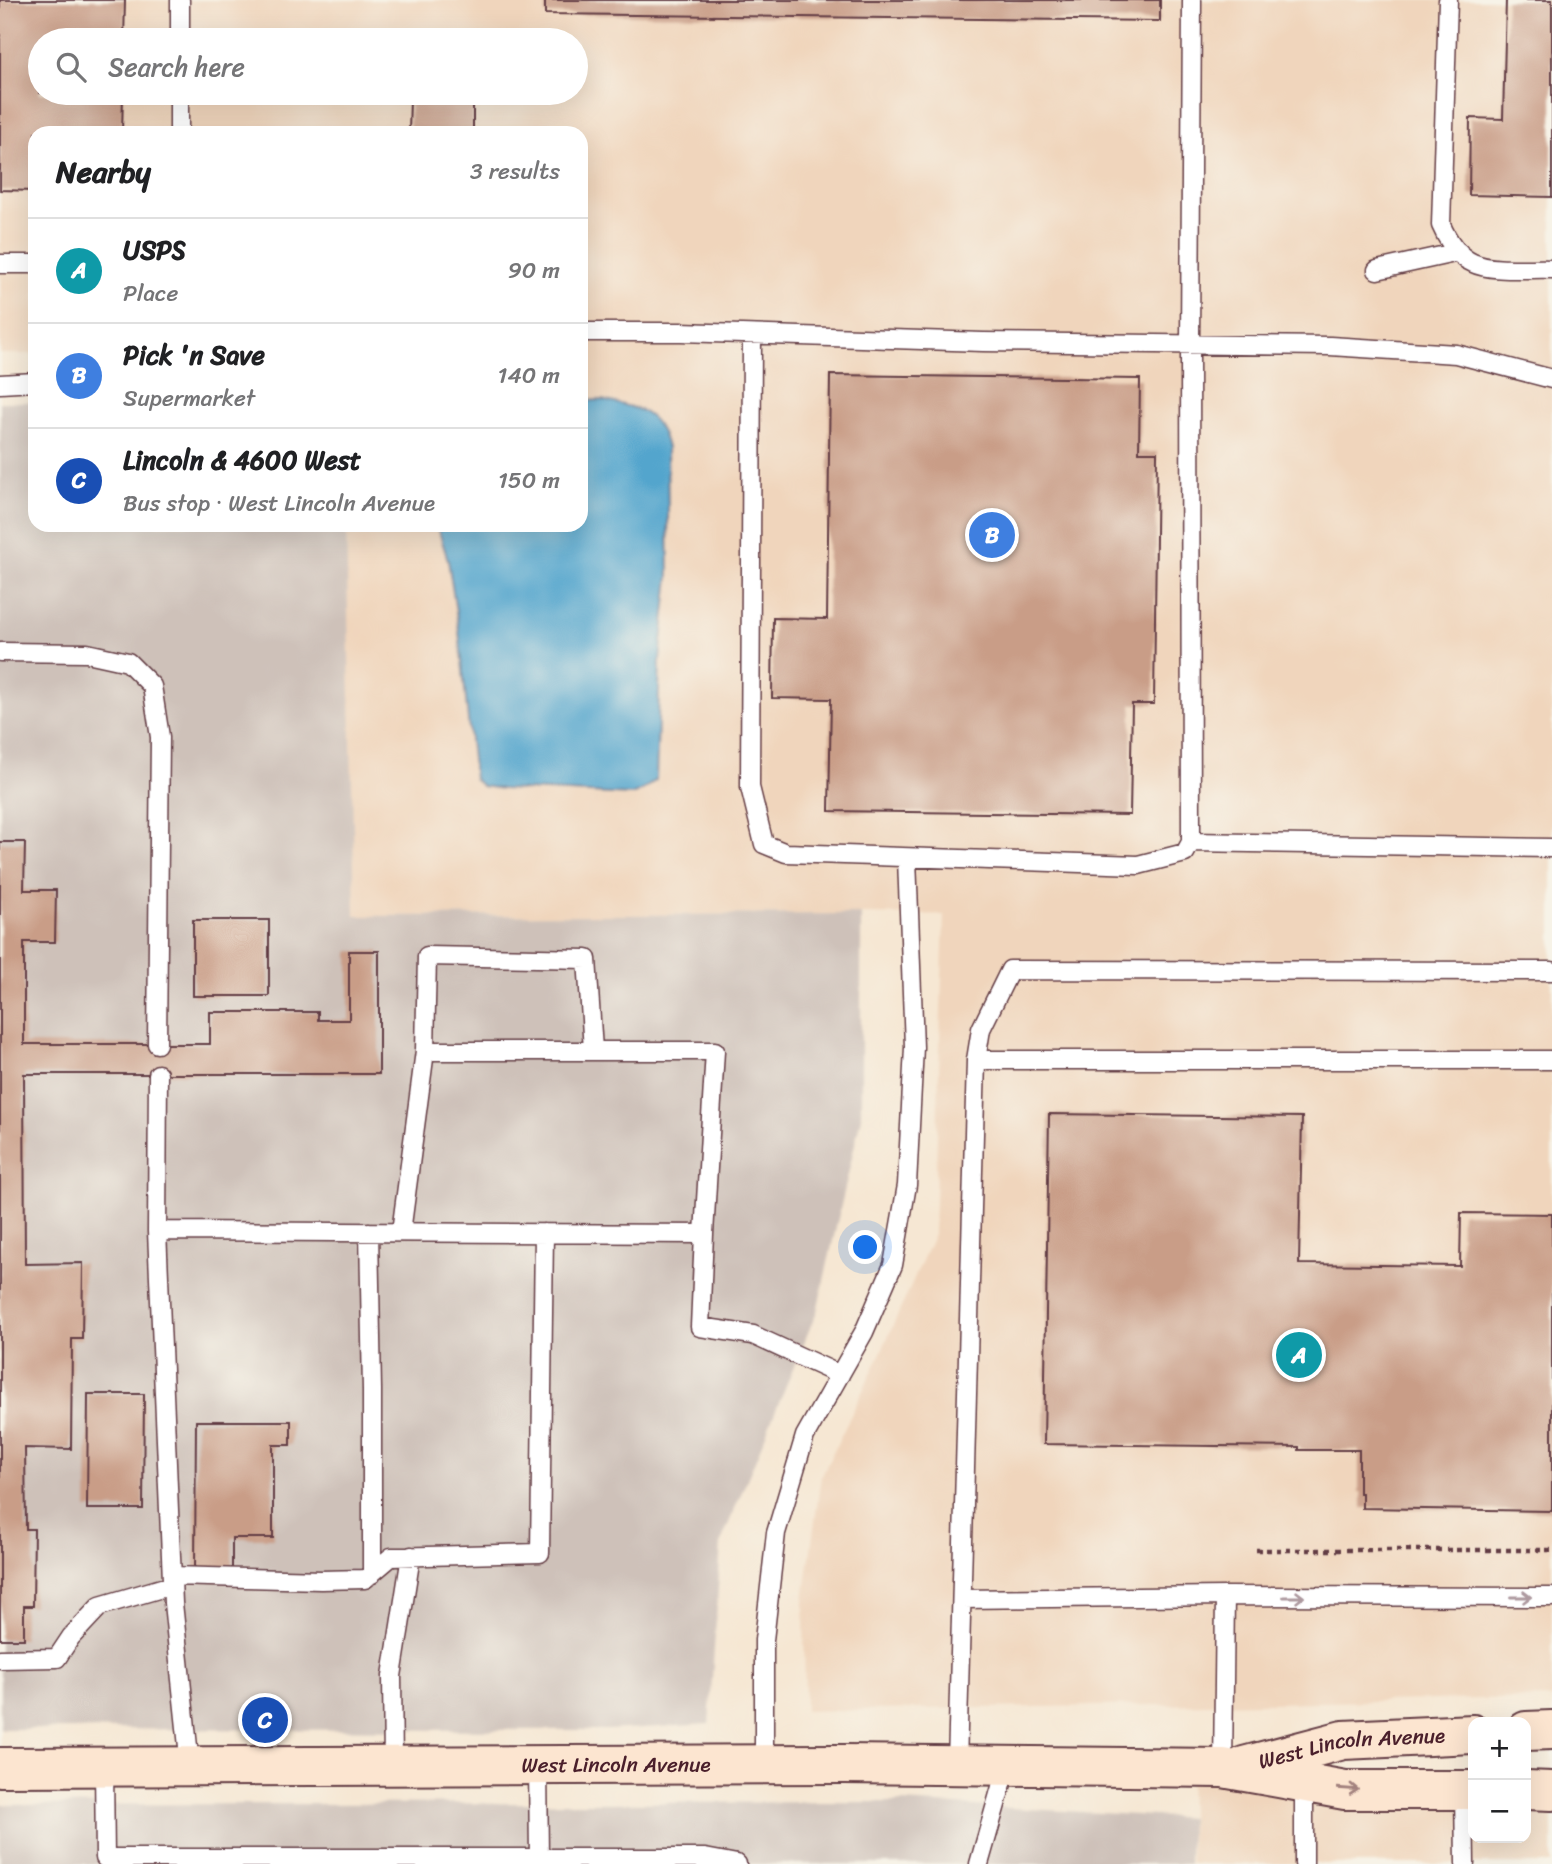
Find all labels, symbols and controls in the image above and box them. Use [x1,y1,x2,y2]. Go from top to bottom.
search box [28,28,588,105]
text: Search here [108,44,245,90]
icon: search [52,48,90,86]
text: Nearby [56,145,151,199]
text: 3 results [470,151,560,192]
text: USPS [123,227,186,273]
text: A [71,250,87,291]
text: 90 m [508,250,560,291]
text: Place [123,273,178,314]
text: Pick 'n Save [123,332,265,378]
text: B [72,355,86,396]
text: 140 m [498,355,560,396]
text: Supermarket [123,378,255,419]
text: Lincoln & 4600 West [123,437,361,483]
text: C [72,460,86,501]
text: 150 m [498,460,560,501]
text: Bus stop · West Lincoln Avenue [123,483,435,524]
pin: B [969,509,1015,561]
your location [848,1230,882,1264]
pin: A [1276,1329,1322,1381]
one-way arrow [1282,1590,1305,1604]
one-way arrow [1509,1590,1532,1604]
pin: C [242,1694,288,1746]
street label: West Lincoln Avenue [1254,1716,1446,1780]
map controls [1468,1717,1531,1843]
button: + [1468,1717,1531,1780]
street label: West Lincoln Avenue [521,1745,711,1784]
button: − [1468,1780,1531,1843]
one-way arrow [1337,1783,1359,1796]

